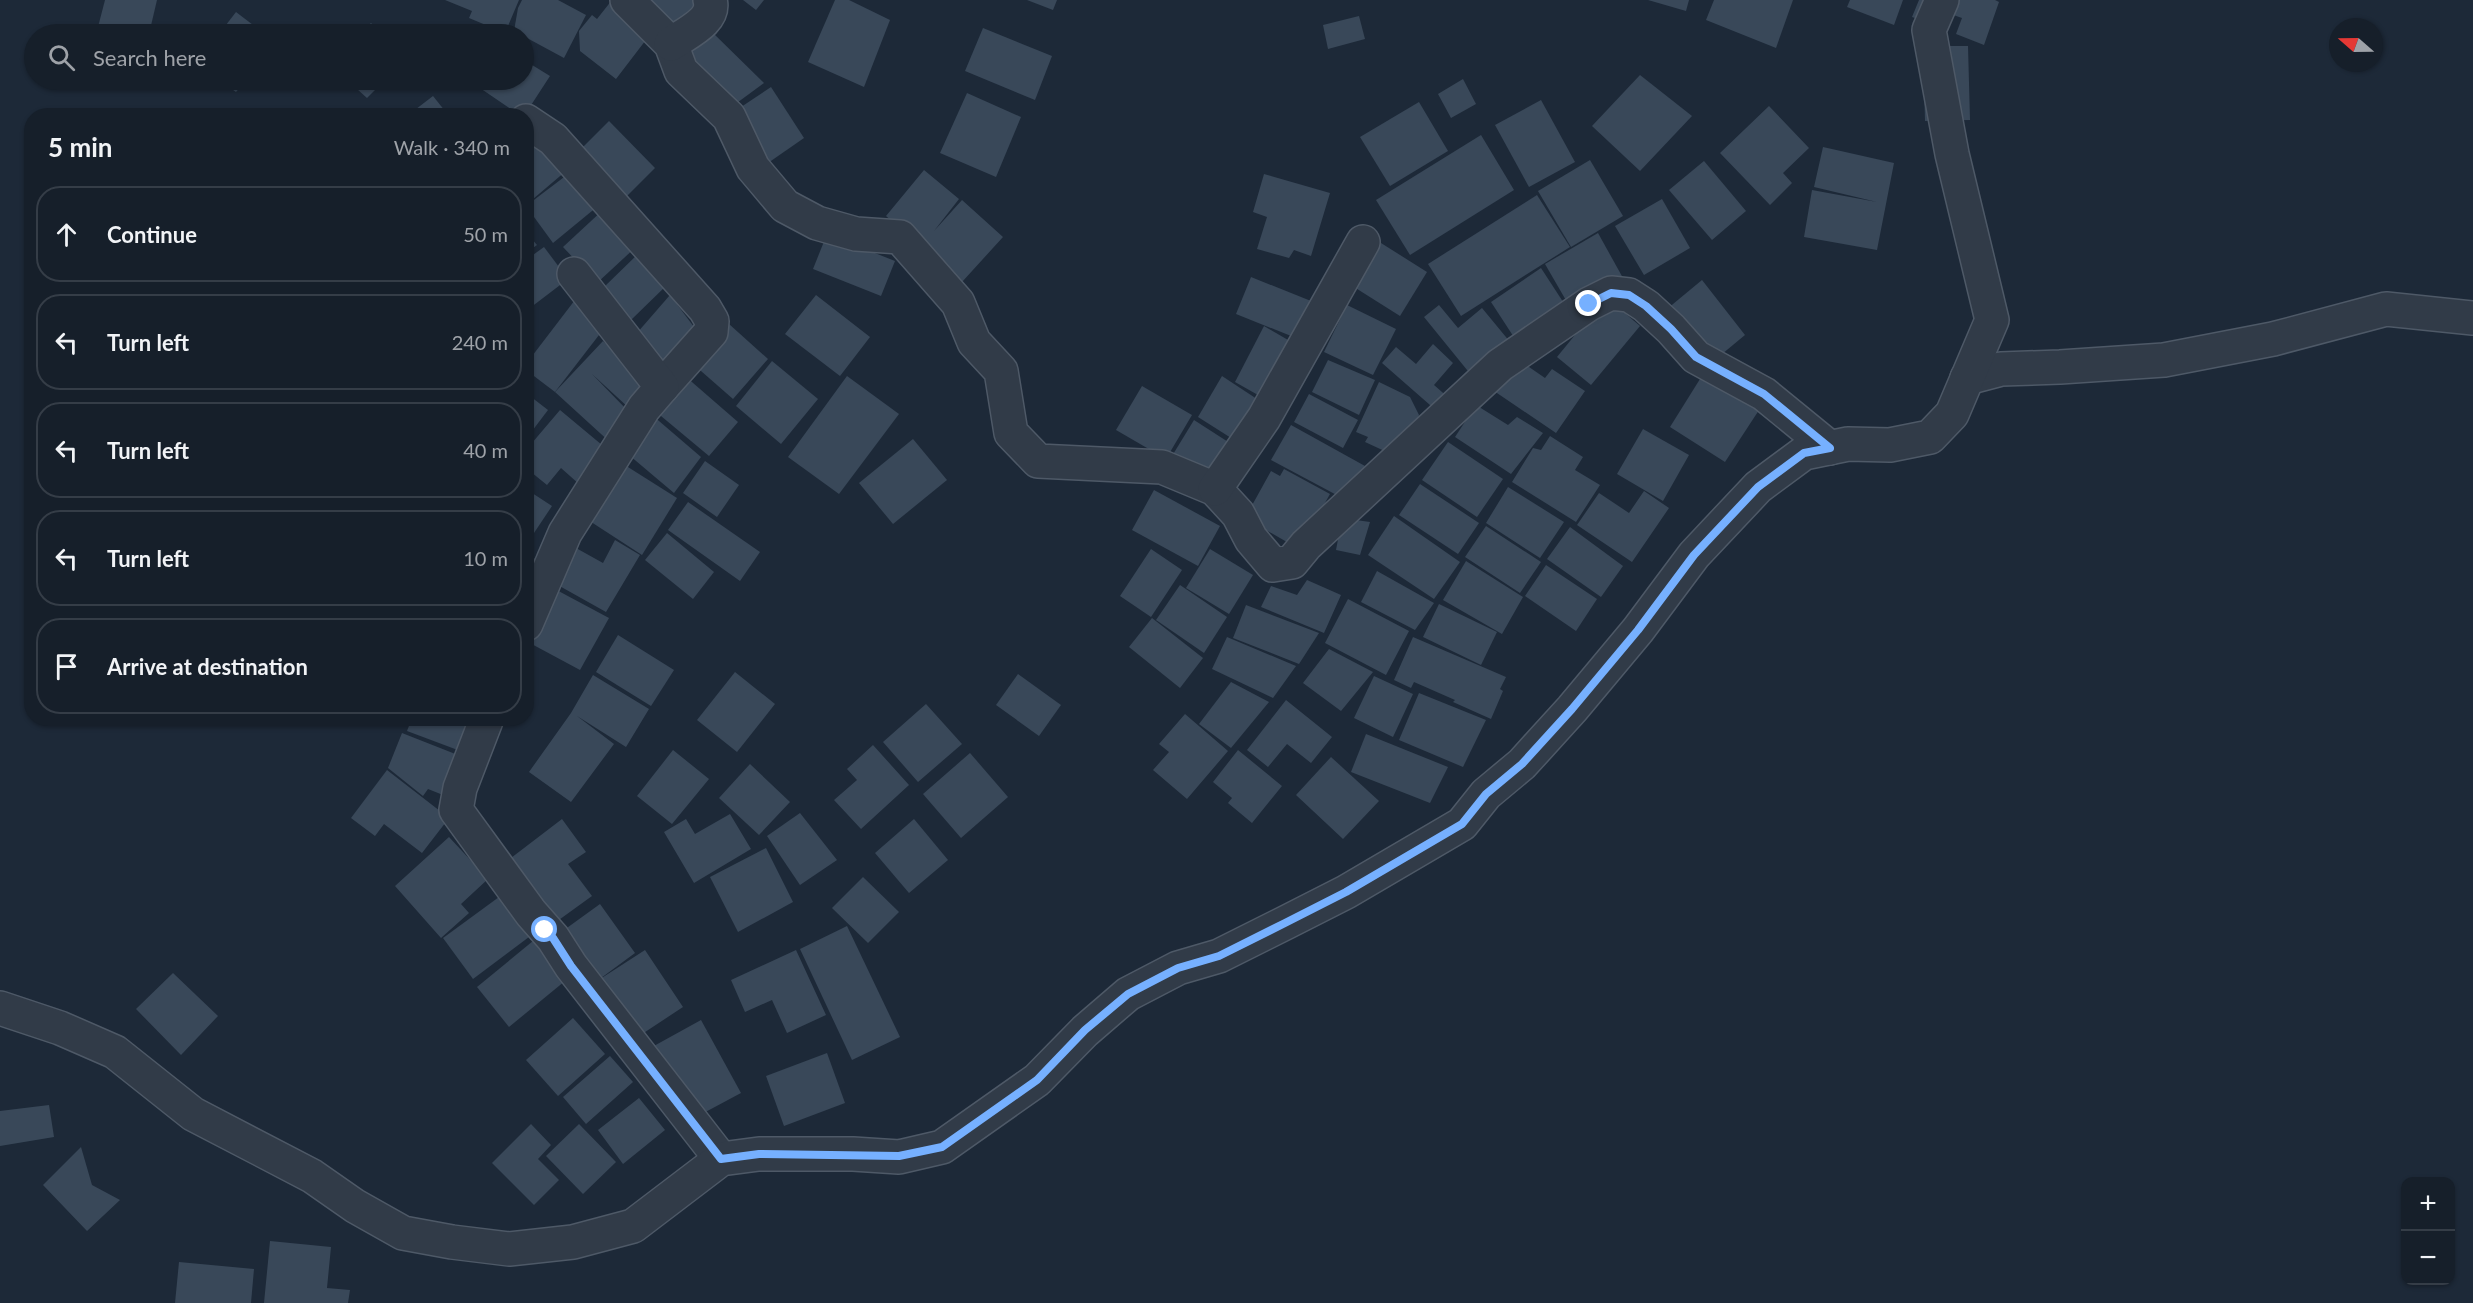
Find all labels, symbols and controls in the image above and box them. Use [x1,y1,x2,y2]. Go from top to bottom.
north arrow [2329,18,2383,72]
search box [24,24,534,90]
icon: search [45,41,78,74]
text: Search here [93,44,206,71]
text: 5 min [48,131,112,163]
text: Walk · 340 m [394,135,510,159]
icon: ahead [50,218,83,251]
text: Continue [107,221,197,248]
text: 50 m [463,222,508,246]
route end [1575,290,1601,316]
icon: left [50,326,83,359]
text: Turn left [107,329,189,356]
text: 240 m [452,330,508,354]
icon: left [50,434,83,467]
text: Turn left [107,437,189,464]
text: 40 m [463,438,508,462]
icon: left [50,542,83,575]
text: Turn left [107,545,189,572]
text: 10 m [463,546,508,570]
icon: arrive [50,650,83,683]
text: Arrive at destination [107,653,308,680]
route start [531,916,557,942]
map controls [2401,1177,2455,1285]
button: + [2401,1177,2455,1231]
button: − [2401,1231,2455,1285]

